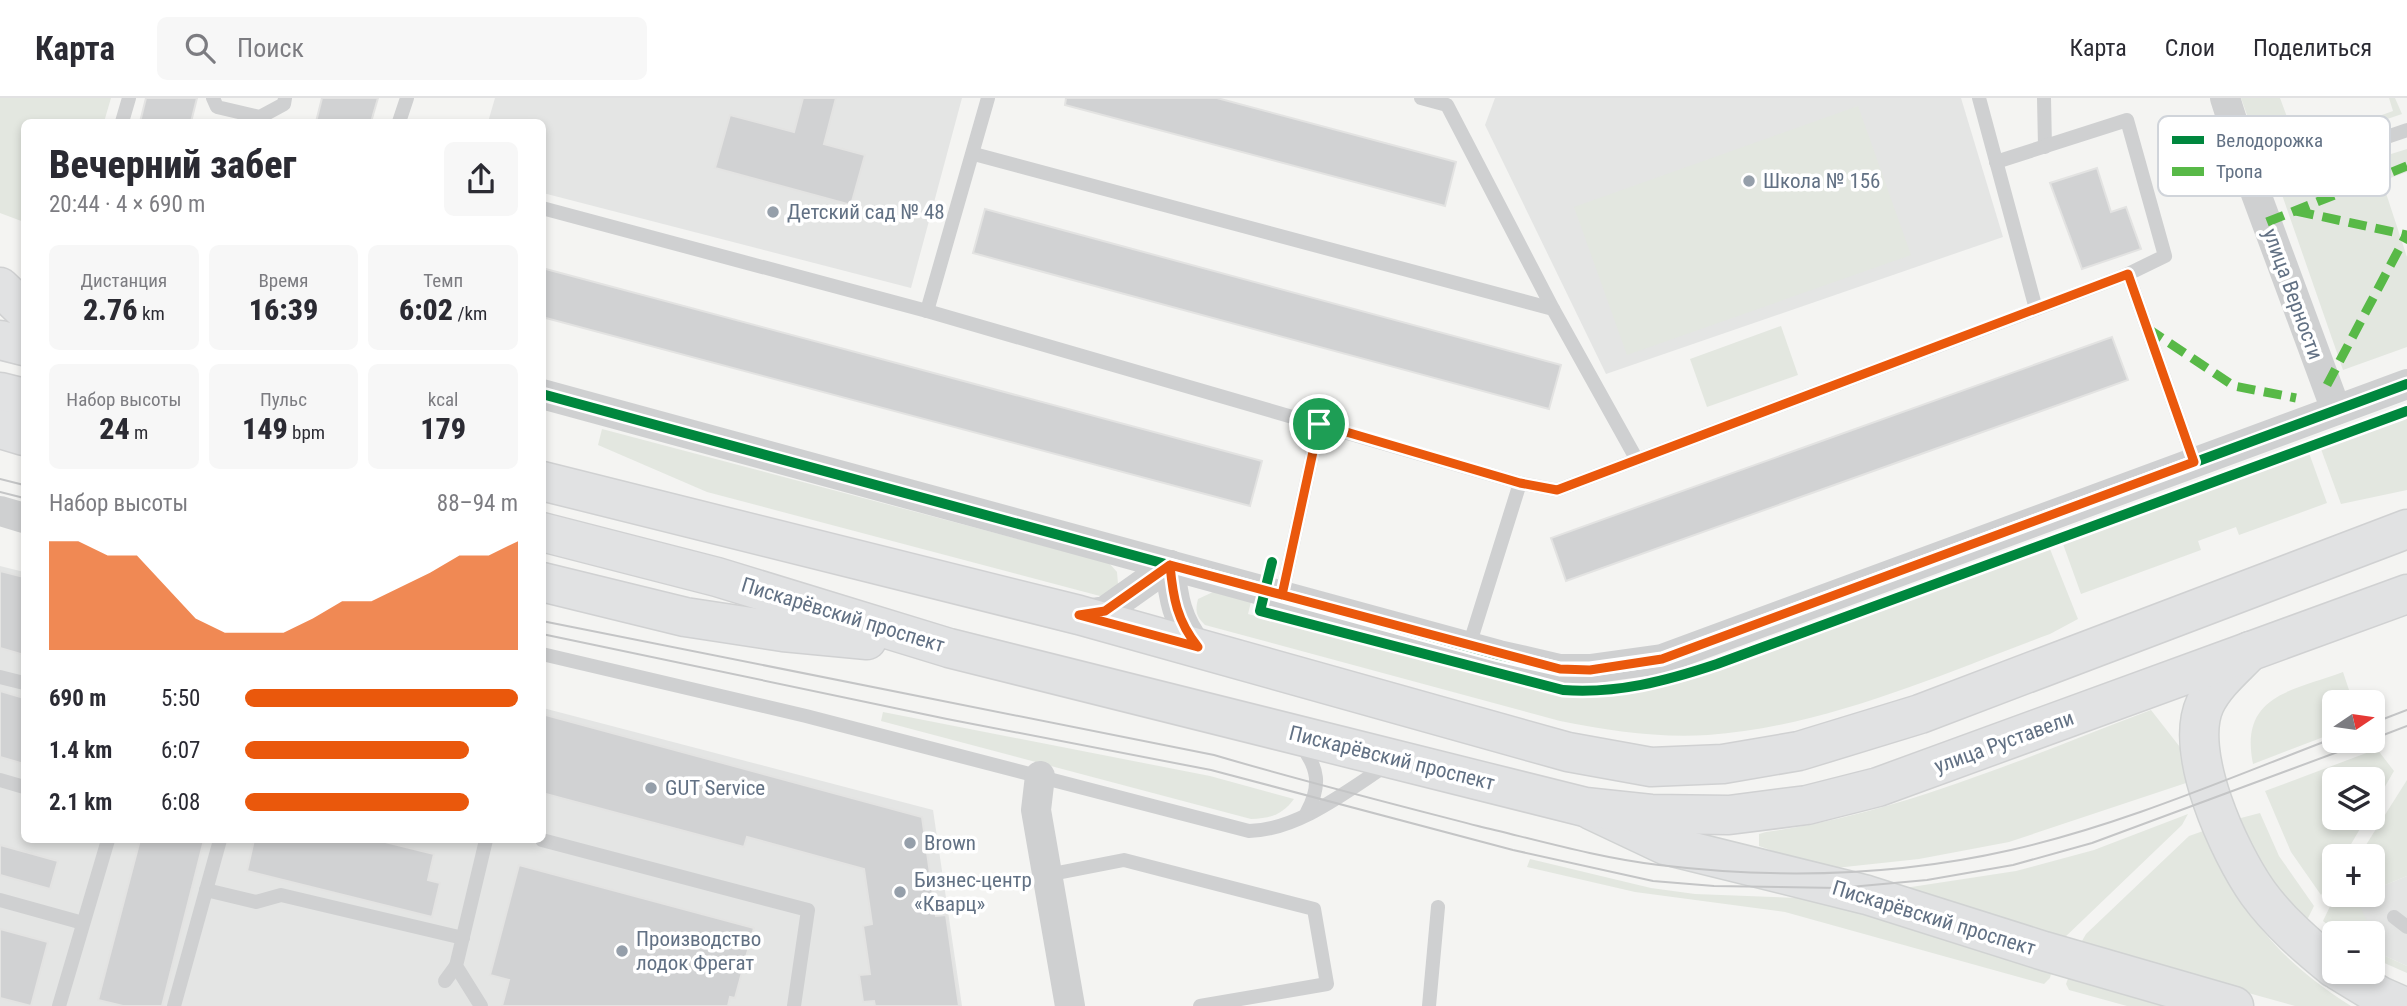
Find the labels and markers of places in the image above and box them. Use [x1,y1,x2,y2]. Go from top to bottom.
place label: Школа № 156 [1763,169,1881,193]
marker: Школа № 156 [1741,173,1757,189]
place label: Детский сад № 48 [787,200,945,224]
marker: Детский сад № 48 [765,204,781,220]
pin [1289,394,1349,454]
place label: GUT Service [665,776,765,800]
marker: GUT Service [643,780,659,796]
place label: Brown [924,831,976,855]
marker: Brown [902,835,918,851]
place label: Бизнес-центр «Кварц» [914,868,1032,916]
marker: Бизнес-центр «Кварц» [892,884,908,900]
place label: Производство лодок Фрегат [636,927,761,975]
marker: Производство лодок Фрегат [614,943,630,959]

